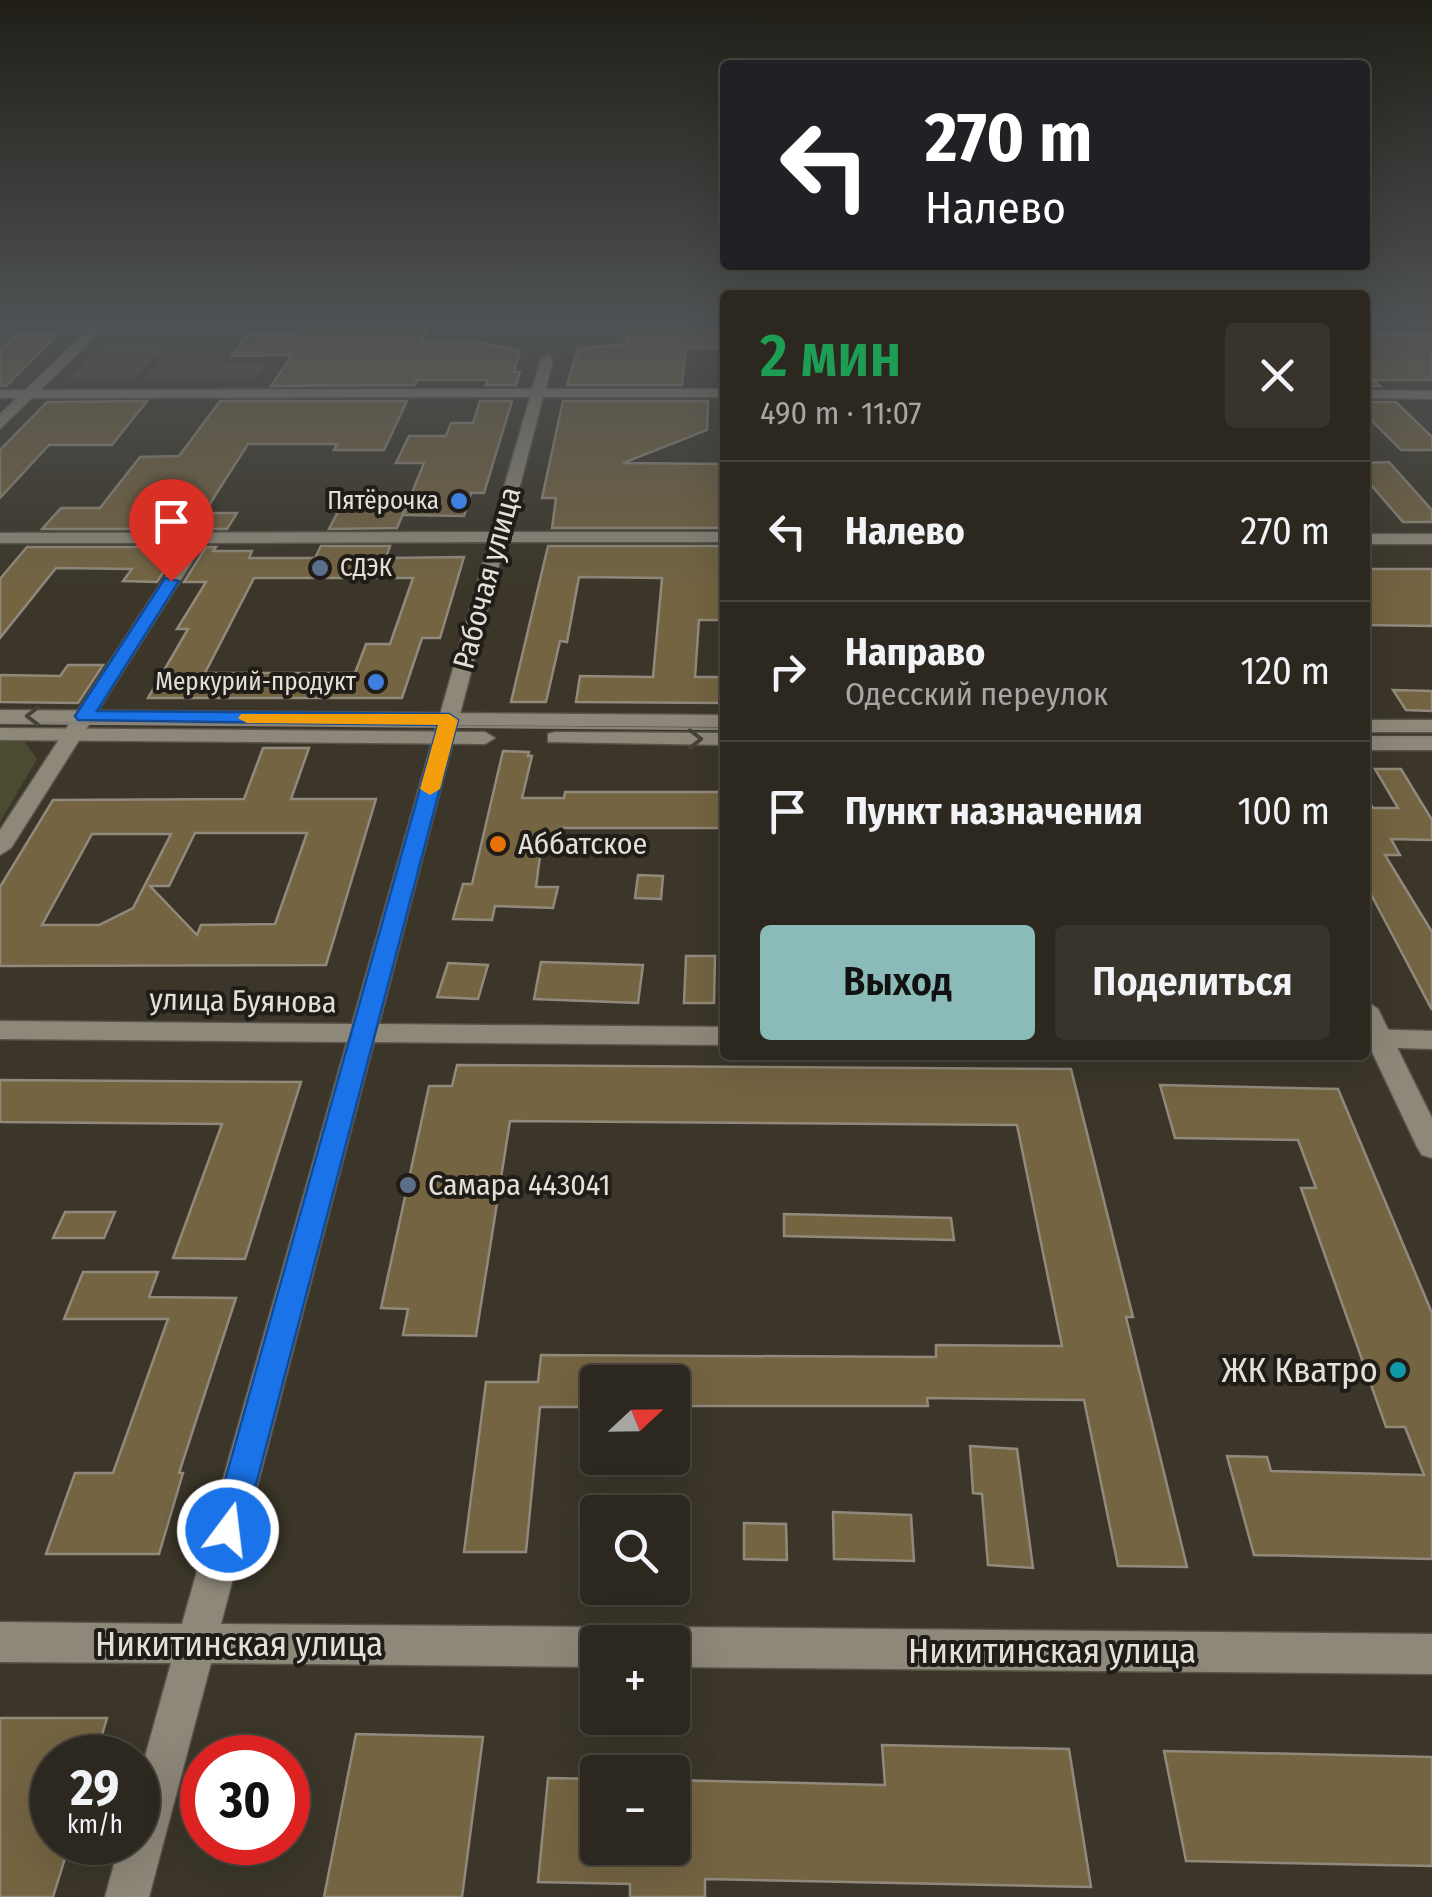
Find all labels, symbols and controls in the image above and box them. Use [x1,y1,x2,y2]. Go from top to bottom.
text: 270 m [925,96,1092,180]
icon: left [760,100,890,230]
text: Налево [925,181,1066,235]
text: 2 мин [760,320,901,392]
button: close [1225,323,1330,428]
text: 490 m · 11:07 [760,394,921,432]
pin [129,479,214,582]
street label: Рабочая улица [445,483,529,673]
place label: Пятёрочка [327,486,439,516]
marker: Пятёрочка [448,490,470,512]
icon: arrive [144,494,199,549]
icon: left [760,504,815,559]
text: Налево [845,508,965,554]
text: 270 m [1241,508,1330,554]
place label: СДЭК [340,553,393,583]
marker: СДЭК [309,557,331,579]
text: Направо [845,629,985,675]
icon: right [760,644,815,699]
text: 120 m [1240,648,1330,694]
place label: Меркурий-продукт [155,667,357,697]
marker: Меркурий-продукт [365,671,387,693]
text: Одесский переулок [845,675,1108,713]
one-way arrow [24,705,40,727]
one-way arrow [688,728,704,750]
icon: arrive [760,784,815,839]
text: Пункт назначения [845,788,1143,834]
text: 100 m [1237,788,1330,834]
place label: Аббатское [518,826,647,862]
marker: Аббатское [487,833,509,855]
button: Выход [760,925,1035,1040]
button: Поделиться [1055,925,1330,1040]
street label: улица Буянова [149,981,337,1021]
place label: Самара 443041 [428,1167,610,1203]
marker: Самара 443041 [397,1174,419,1196]
place label: ЖК Кватро [1221,1349,1378,1391]
marker: ЖК Кватро [1387,1359,1409,1381]
north arrow [580,1365,690,1475]
map controls [580,1365,690,1865]
position arrow [176,1478,280,1582]
button: search [580,1495,690,1605]
street label: Никитинская улица [95,1623,383,1665]
button: + [580,1625,690,1735]
street label: Никитинская улица [908,1630,1196,1672]
speed limit sign: 30 [180,1735,310,1865]
button: − [580,1755,690,1865]
text: 29 [71,1758,119,1818]
text: km/h [67,1810,123,1840]

